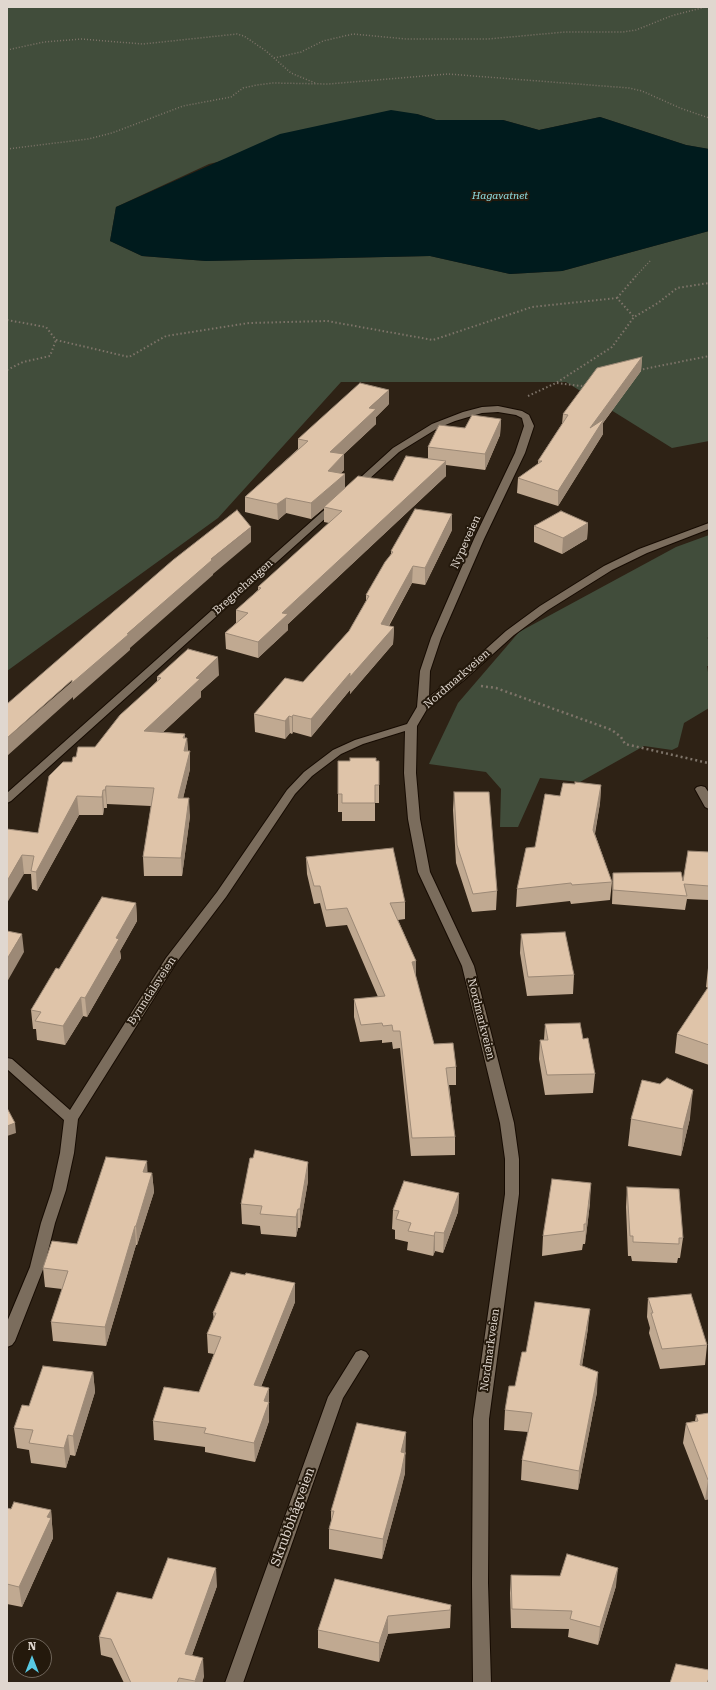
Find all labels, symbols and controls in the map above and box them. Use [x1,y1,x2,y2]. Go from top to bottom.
water label: Hagavatnet [472,190,528,202]
street label: Nypeveien [448,513,484,571]
street label: Bregnehaugen [210,557,276,617]
street label: Nordmarkveien [421,647,493,711]
street label: Bynndalsveien [125,955,179,1027]
street label: Nordmarkveien [465,977,497,1061]
street label: Nordmarkveien [478,1308,502,1392]
street label: Skrubbhågveien [268,1466,318,1568]
north arrow [12,1638,52,1678]
text: N [28,1640,36,1653]

